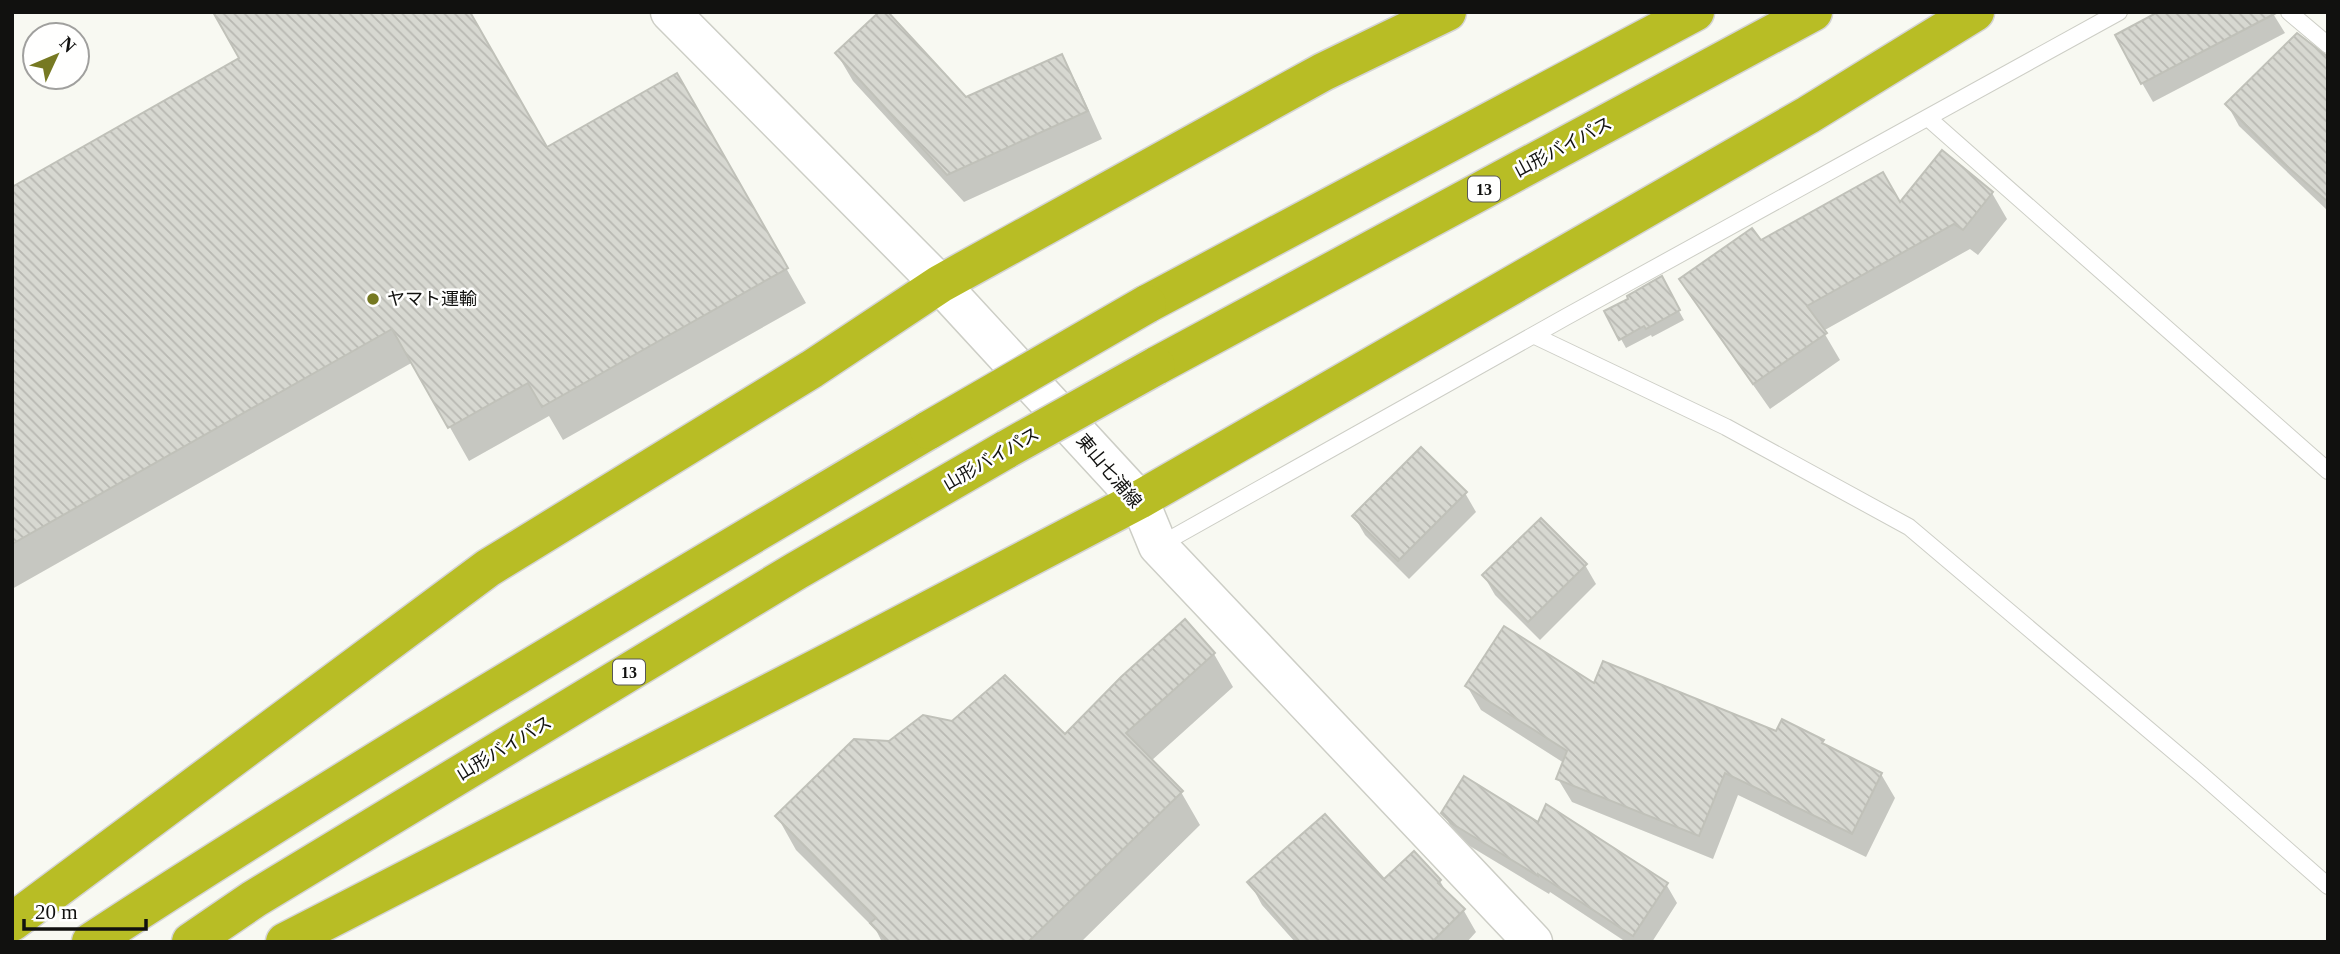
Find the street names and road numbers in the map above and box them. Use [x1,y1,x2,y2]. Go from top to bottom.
street label: 山形バイパス [1511,113,1615,181]
road number: 13 [1468,176,1500,202]
street label: 山形バイパス [939,423,1043,495]
street label: 東山七浦線 [1072,430,1146,512]
road number: 13 [613,660,645,684]
street label: 山形バイパス [453,712,555,784]

